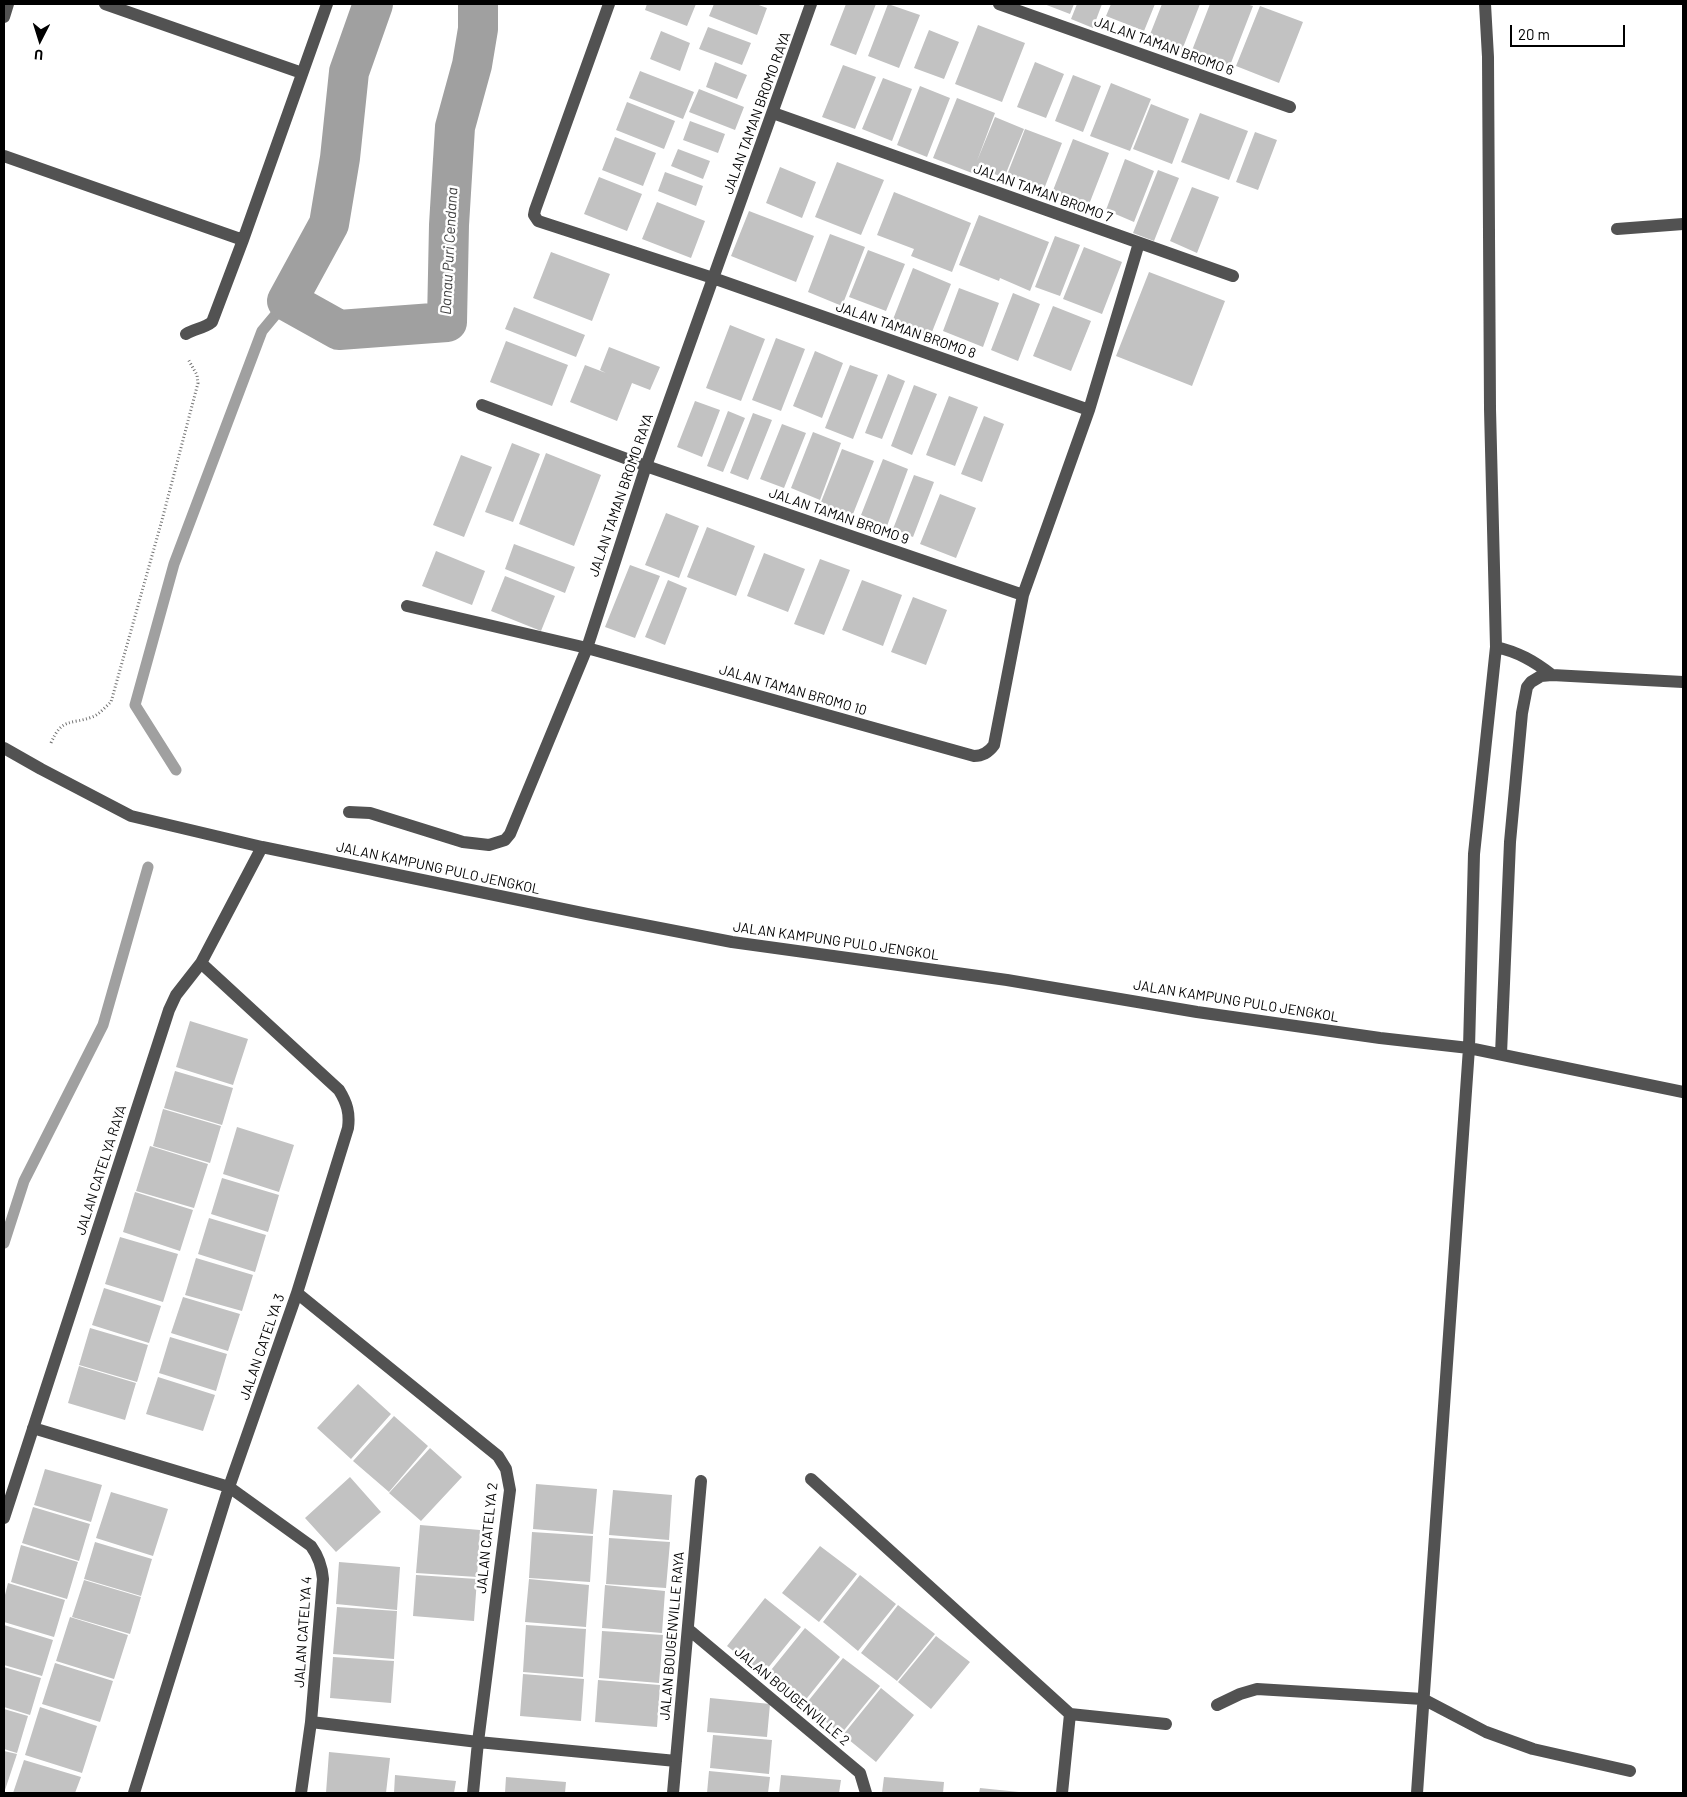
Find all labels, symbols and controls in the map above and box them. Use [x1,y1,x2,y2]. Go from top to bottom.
street label: JALAN TAMAN BROMO 6 [1092,13,1236,79]
north arrow [15,15,65,65]
scale bar [1512,15,1627,47]
text: 20 m [1518,25,1550,43]
street label: JALAN TAMAN BROMO RAYA [720,29,794,197]
text: U [34,47,44,64]
street label: JALAN TAMAN BROMO 7 [971,160,1115,226]
water label: Danau Puri Cendana [437,187,461,315]
street label: JALAN TAMAN BROMO 8 [834,298,978,362]
street label: JALAN TAMAN BROMO RAYA [585,411,657,579]
street label: JALAN TAMAN BROMO 9 [767,484,911,548]
street label: JALAN TAMAN BROMO 10 [717,661,869,719]
street label: JALAN KAMPUNG PULO JENGKOL [335,838,541,898]
street label: JALAN KAMPUNG PULO JENGKOL [732,918,940,964]
street label: JALAN KAMPUNG PULO JENGKOL [1132,976,1340,1026]
street label: JALAN CATELYA RAYA [72,1103,130,1237]
street label: JALAN CATELYA 3 [236,1292,288,1402]
street label: JALAN CATELYA 2 [473,1482,501,1594]
street label: JALAN BOUGENVILLE RAYA [656,1551,688,1721]
street label: JALAN CATELYA 4 [291,1576,315,1688]
street label: JALAN BOUGENVILLE 2 [731,1643,853,1749]

